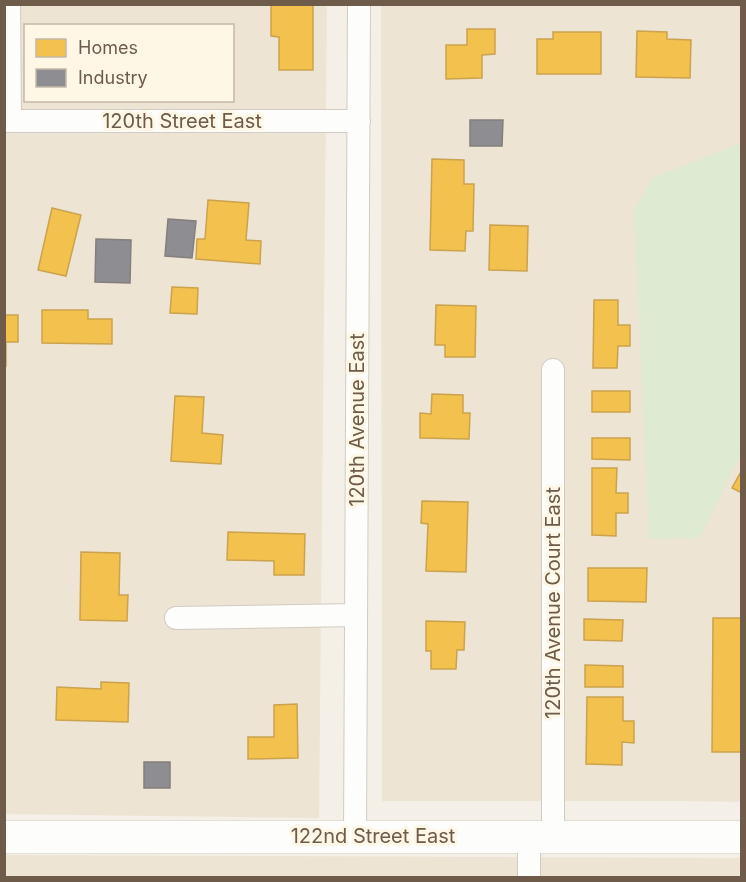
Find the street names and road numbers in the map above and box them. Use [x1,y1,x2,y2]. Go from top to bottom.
street label: 120th Street East [102,109,262,133]
street label: 120th Avenue East [345,333,369,507]
street label: 120th Avenue Court East [541,487,565,719]
street label: 122nd Street East [291,824,456,848]

